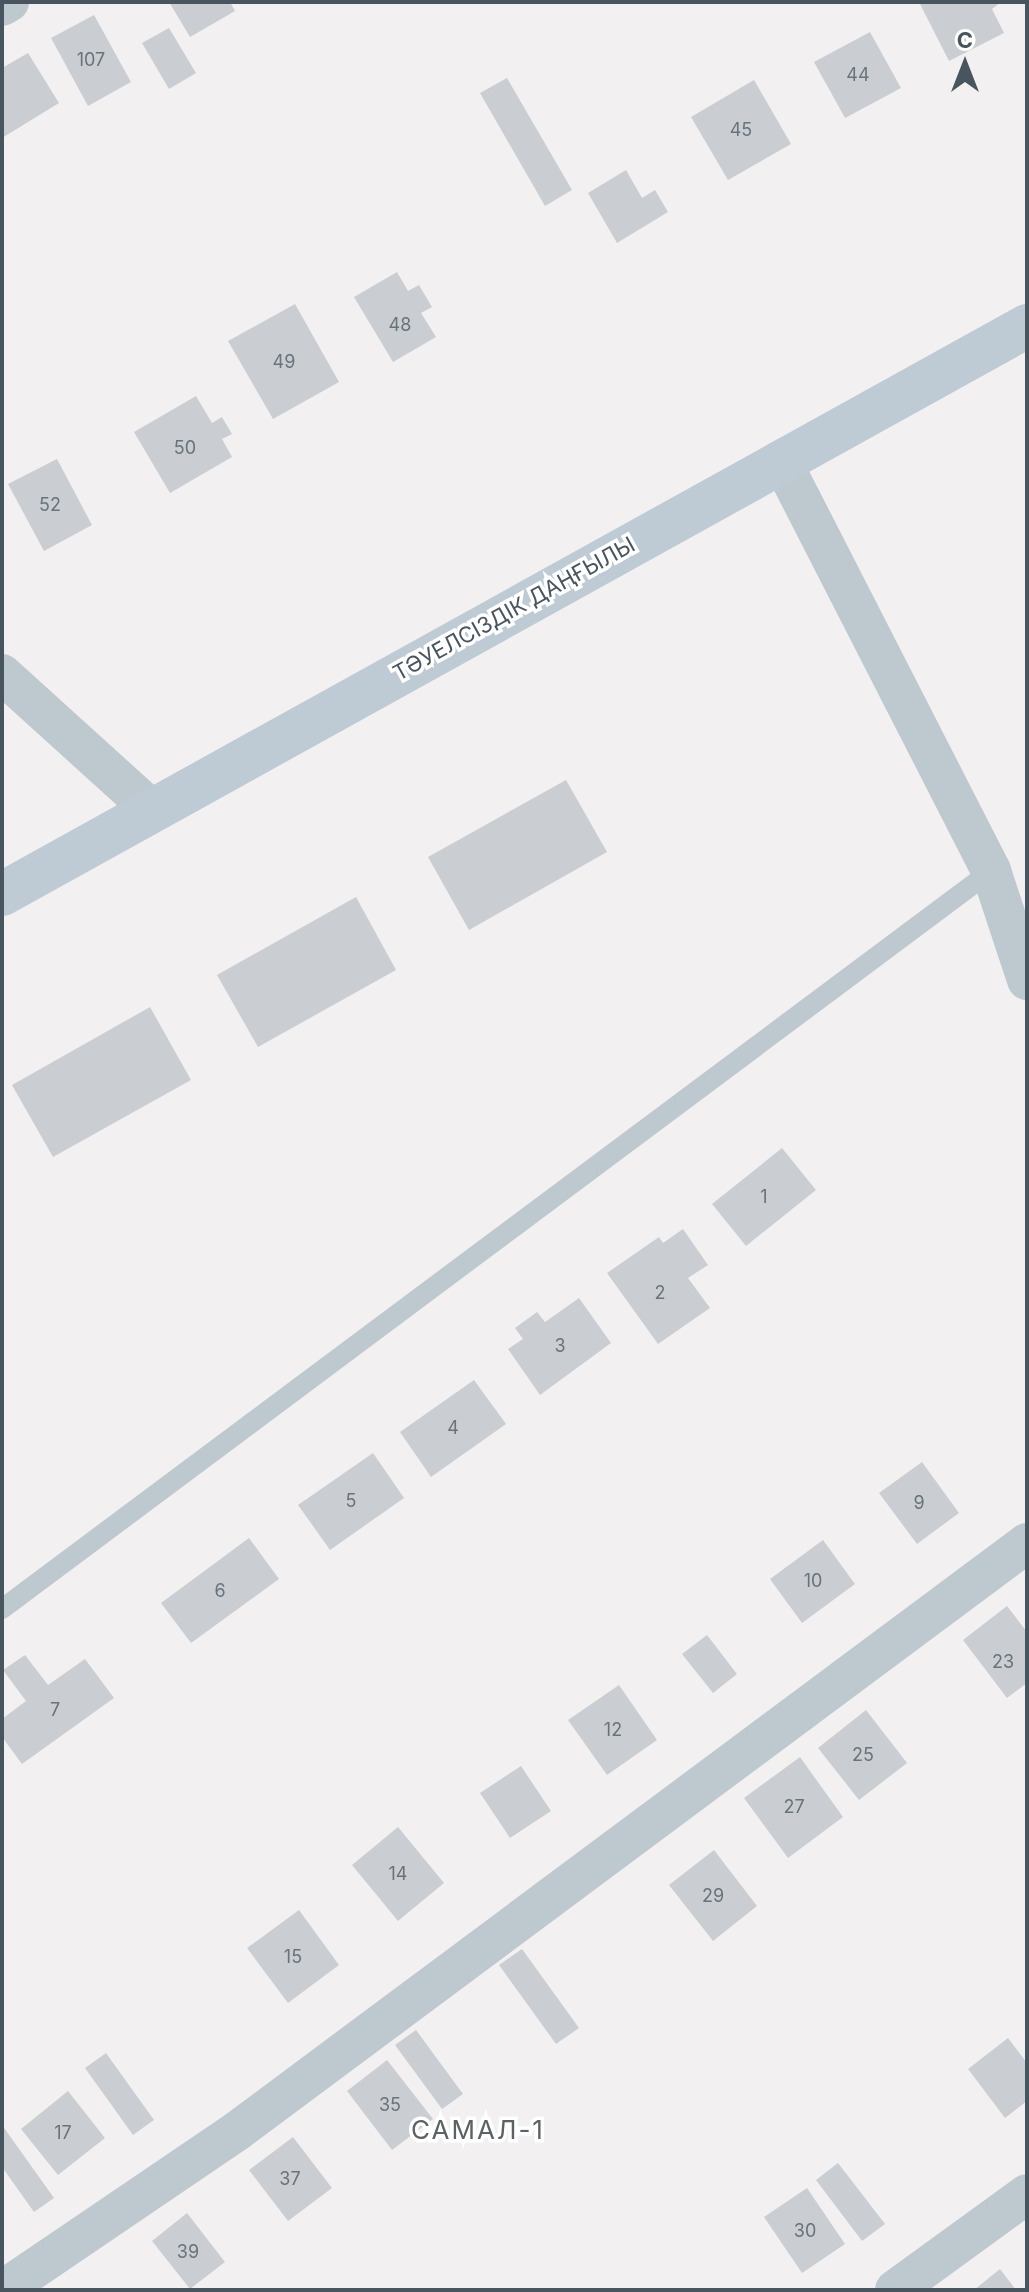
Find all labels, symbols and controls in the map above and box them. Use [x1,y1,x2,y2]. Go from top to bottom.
north arrow [925,24,1005,104]
text: С [957,27,973,53]
house number: 107 [77,49,105,71]
house number: 44 [846,64,870,86]
house number: 45 [730,119,752,141]
house number: 48 [389,314,411,336]
house number: 49 [273,351,295,373]
house number: 50 [174,437,196,459]
house number: 52 [39,494,61,516]
street label: ТӘУЕЛСІЗДІК ДАҢҒЫЛЫ [388,531,640,687]
house number: 1 [760,1186,768,1208]
house number: 2 [655,1282,665,1304]
house number: 3 [554,1335,566,1357]
house number: 4 [447,1417,459,1439]
house number: 5 [346,1490,356,1512]
house number: 9 [913,1492,925,1514]
house number: 10 [804,1570,822,1592]
house number: 6 [214,1580,226,1602]
house number: 23 [992,1651,1014,1673]
house number: 7 [50,1699,60,1721]
house number: 12 [604,1719,622,1741]
house number: 25 [852,1744,874,1766]
house number: 27 [783,1796,805,1818]
house number: 14 [389,1863,407,1885]
house number: 29 [702,1885,724,1907]
house number: 15 [284,1946,302,1968]
house number: 35 [379,2094,401,2116]
district label: САМАЛ-1 [411,2114,545,2146]
house number: 17 [54,2122,72,2144]
house number: 37 [279,2168,301,2190]
house number: 30 [794,2220,816,2242]
house number: 39 [177,2241,199,2263]

